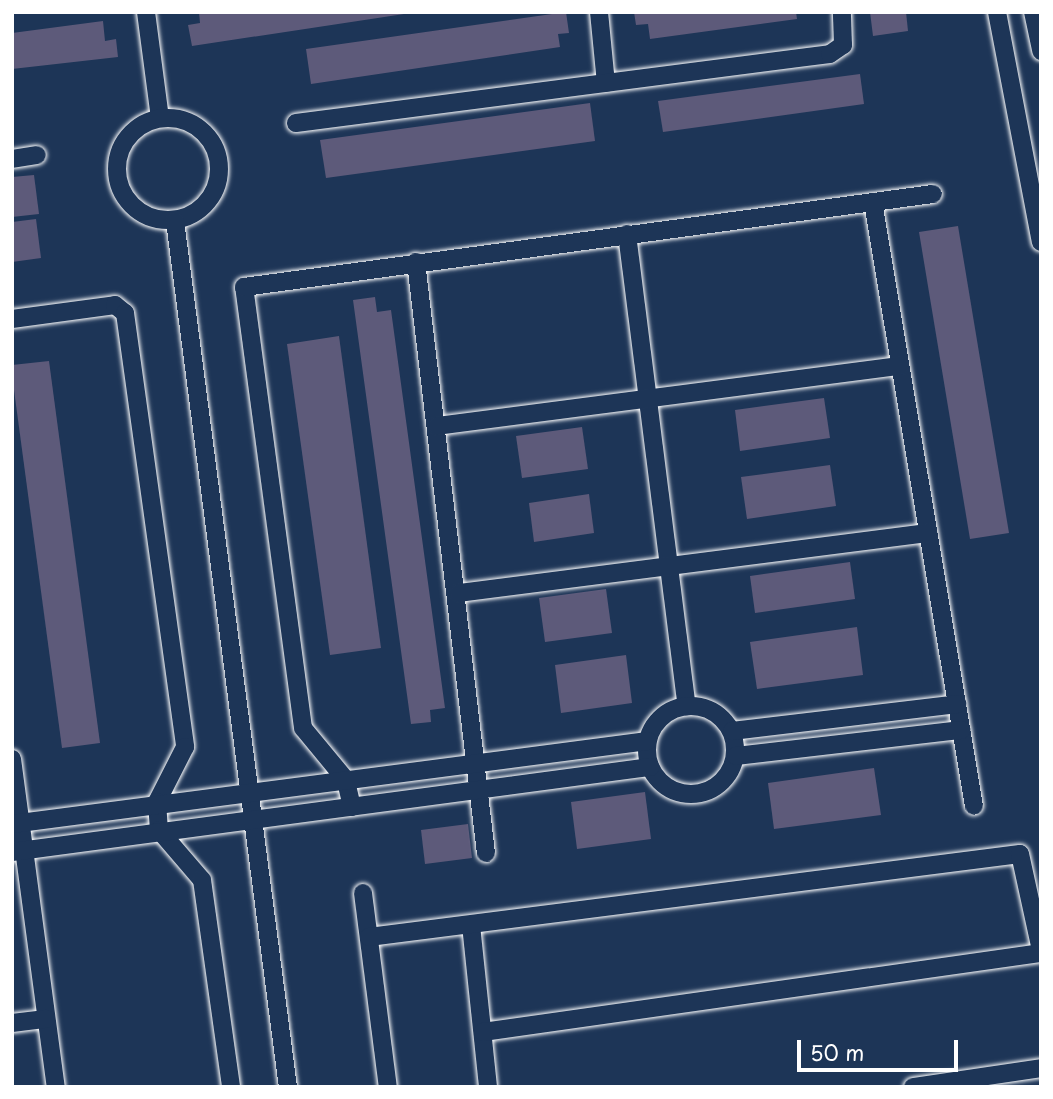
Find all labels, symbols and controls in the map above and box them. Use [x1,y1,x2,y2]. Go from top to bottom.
scale bar [801,1026,962,1070]
text: 50 m [810,1036,864,1068]

